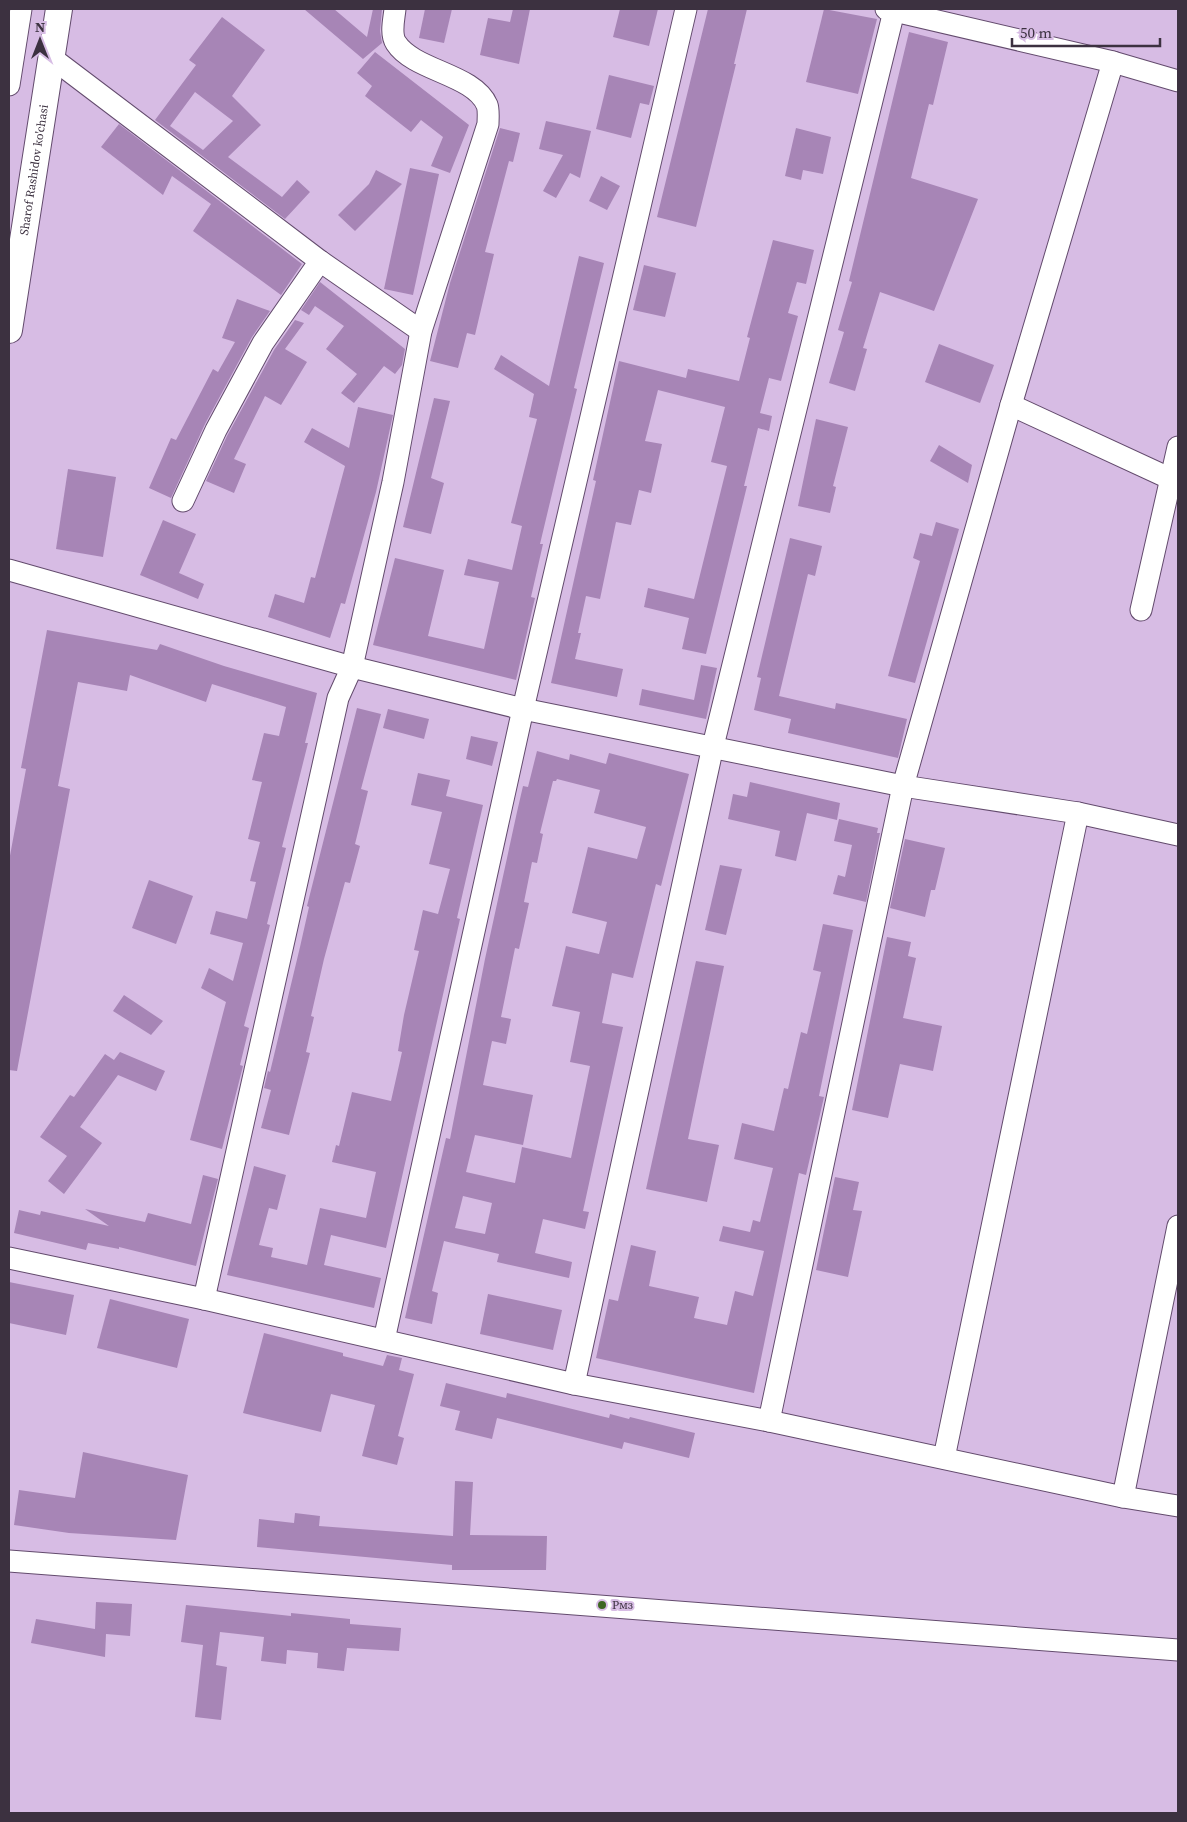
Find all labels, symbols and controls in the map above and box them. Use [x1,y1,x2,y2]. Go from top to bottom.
north arrow [15,15,65,65]
scale bar [1012,15,1160,47]
text: N [35,17,45,37]
text: 50 m [1020,22,1052,43]
street label: Sharof Rashidov ko'chasi [16,103,52,236]
place label: Рмз [612,1597,633,1613]
marker: Рмз [596,1599,608,1611]

